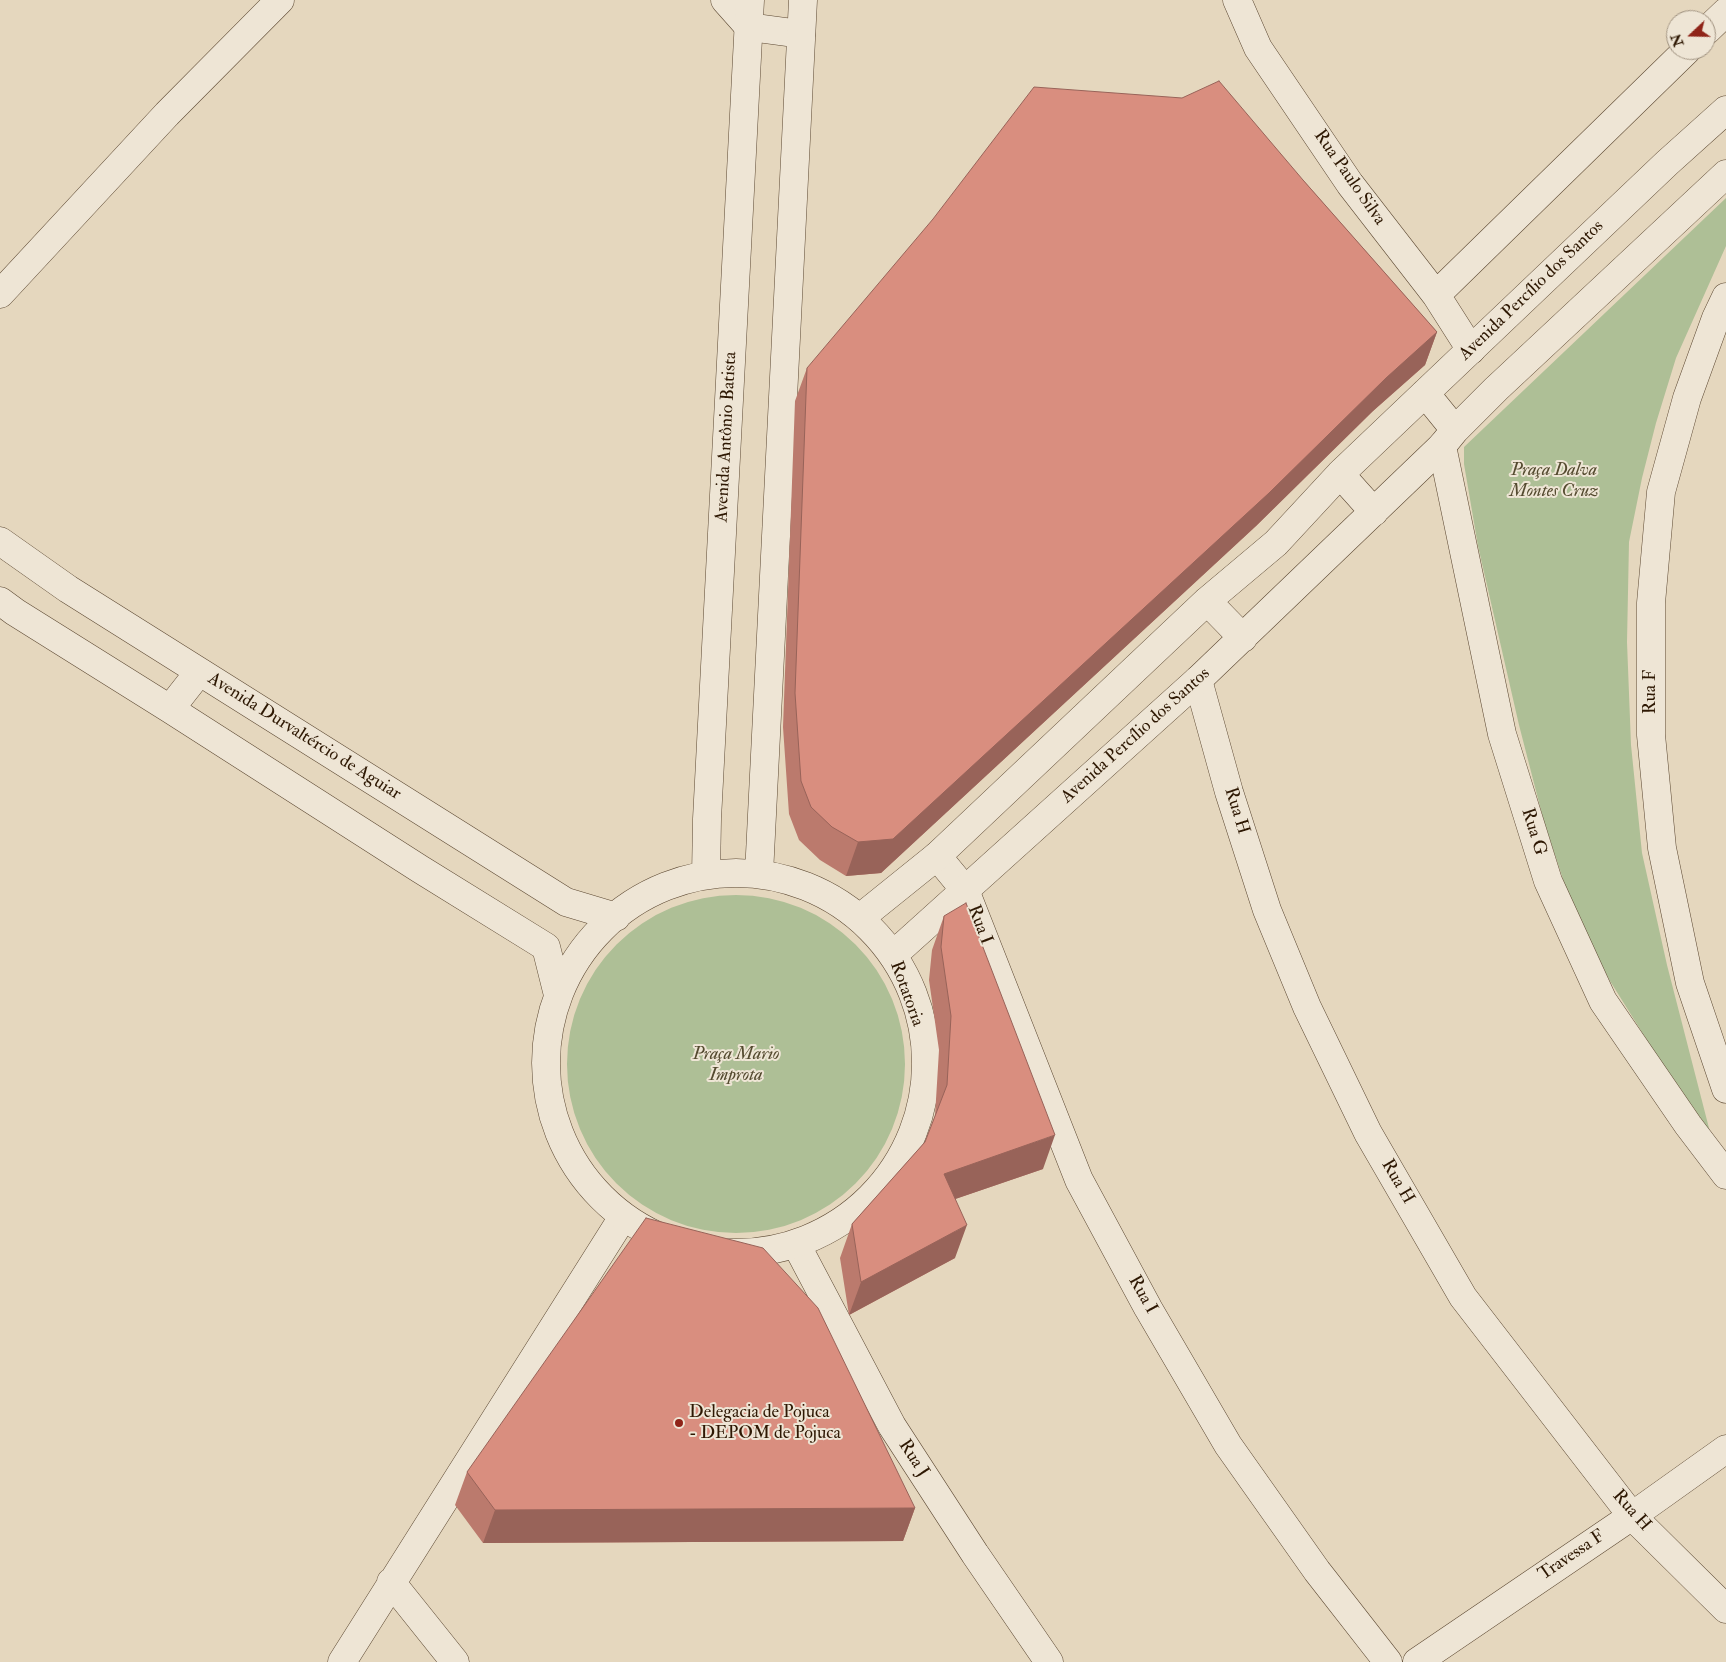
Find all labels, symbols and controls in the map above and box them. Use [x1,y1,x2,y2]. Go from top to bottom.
north arrow [1666,10,1716,60]
text: N [1667,31,1688,49]
street label: Rua Paulo Silva [1308,126,1390,230]
street label: Avenida Percílio dos Santos [1455,216,1609,366]
street label: Avenida Antônio Batista [712,351,742,523]
park label: Praça Dalva Montes Cruz [1510,460,1598,502]
street label: Avenida Percílio dos Santos [1057,663,1215,809]
street label: Avenida Durvaltércio de Aguiar [203,669,405,805]
street label: Rua F [1640,670,1662,714]
street label: Rua H [1219,785,1253,837]
street label: Rua G [1516,806,1550,858]
street label: Rua I [962,902,996,948]
street label: Rotatoria [884,958,928,1030]
park label: Praça Mario Improta [693,1044,779,1086]
street label: Rua H [1376,1156,1418,1208]
street label: Rua I [1123,1272,1161,1318]
place label: Delegacia de Pojuca - DEPOM de Pojuca [689,1402,841,1445]
marker: Delegacia de Pojuca - DEPOM de Pojuca [673,1417,685,1429]
street label: Rua J [893,1436,933,1482]
street label: Rua H [1607,1486,1655,1536]
street label: Travessa F [1535,1526,1609,1586]

